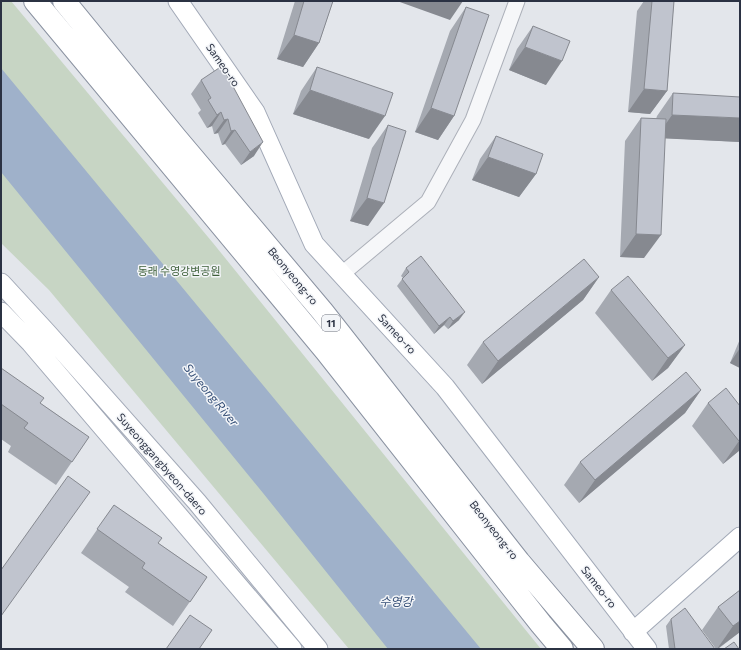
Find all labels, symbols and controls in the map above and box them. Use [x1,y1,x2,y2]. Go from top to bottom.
street label: Sameo-ro [204,41,243,89]
street label: Beonyeong-ro [266,244,321,307]
park label: 동래 수영강변공원 [137,264,221,277]
street label: Sameo-ro [376,311,419,357]
road number: 11 [322,315,340,331]
water label: Suyeong River [182,360,243,429]
street label: Suyeonggangbyeon-daero [115,410,210,518]
street label: Beonyeong-ro [467,498,522,562]
street label: Sameo-ro [579,563,620,611]
water label: 수영강 [379,594,415,608]

